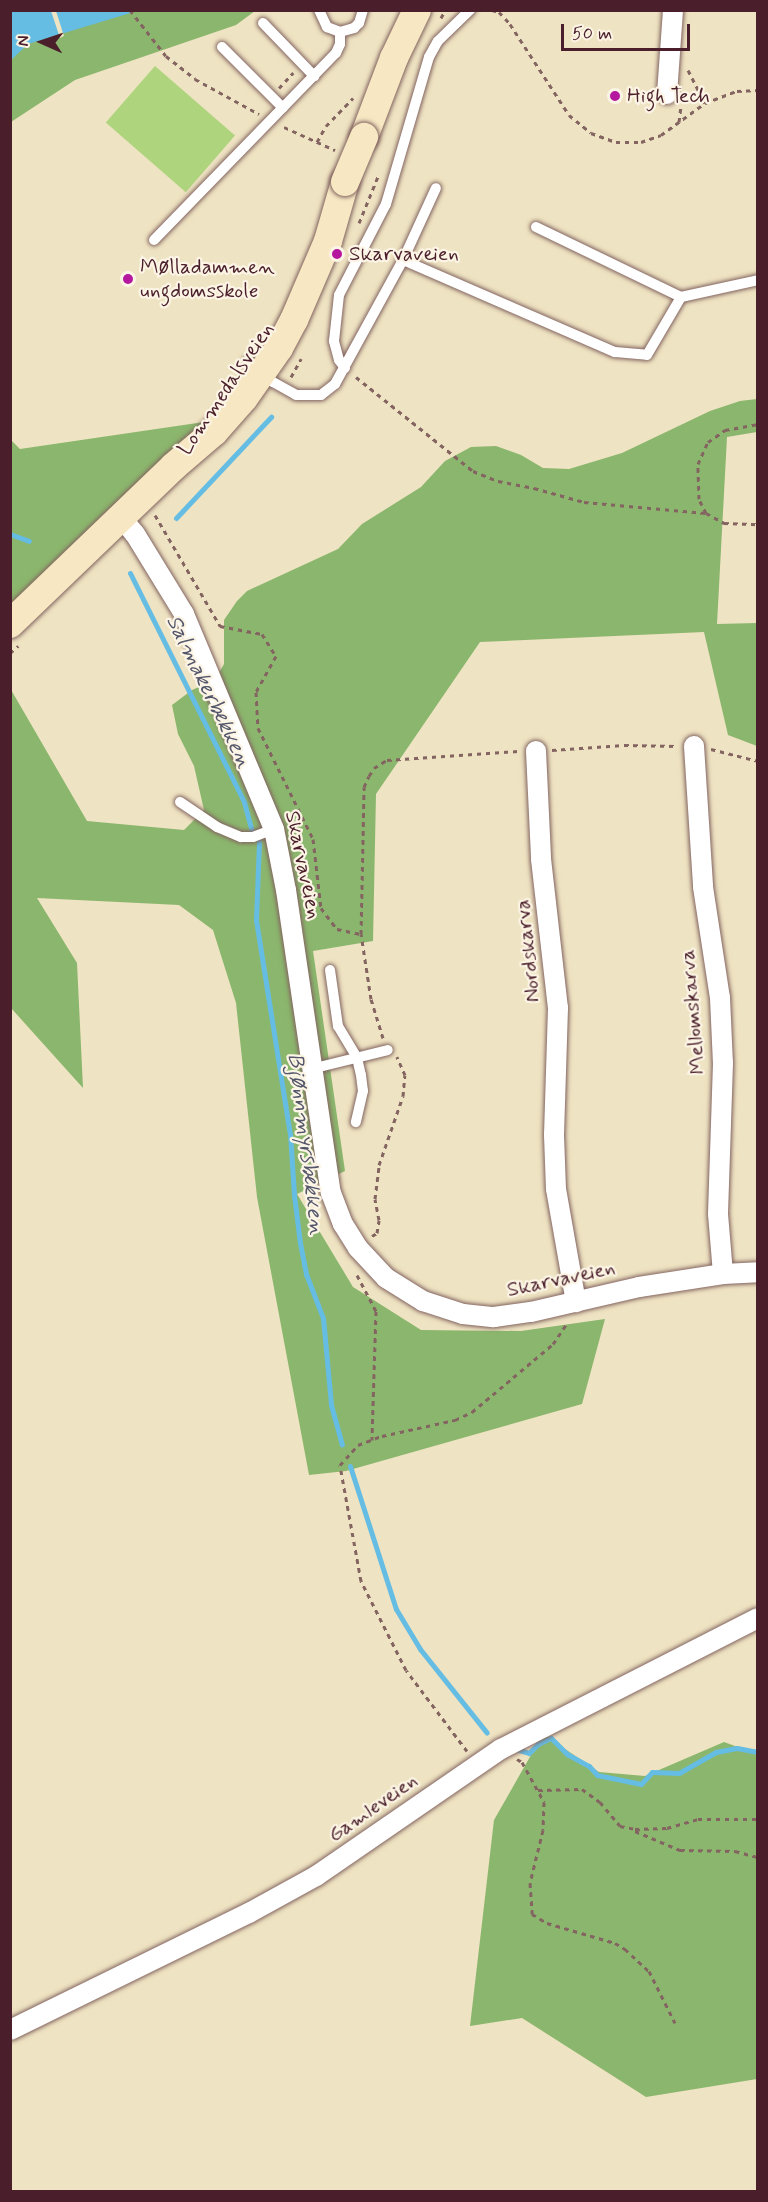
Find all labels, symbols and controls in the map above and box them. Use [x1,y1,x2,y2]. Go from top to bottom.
north arrow [12,12,72,72]
scale bar [564,12,693,50]
text: 50 m [572,22,612,46]
text: N [13,35,34,47]
place label: High Tech [627,83,710,109]
marker: High Tech [608,89,622,103]
place label: Skarvaveien [349,241,459,267]
marker: Skarvaveien [330,247,344,261]
place label: Mølladammen ungdomsskole [140,254,275,304]
marker: Mølladammen ungdomsskole [121,272,135,286]
street label: Lommedalsveien [172,318,280,460]
water label: Salmakerbekken [160,611,256,773]
street label: Skarvaveien [279,809,327,921]
street label: Nordskarva [510,898,546,1004]
street label: Mellomskarva [675,948,711,1076]
water label: Bjønnmyrsbekken [281,1052,329,1236]
street label: Skarvaveien [505,1255,617,1303]
street label: Gamleveien [323,1768,423,1848]

